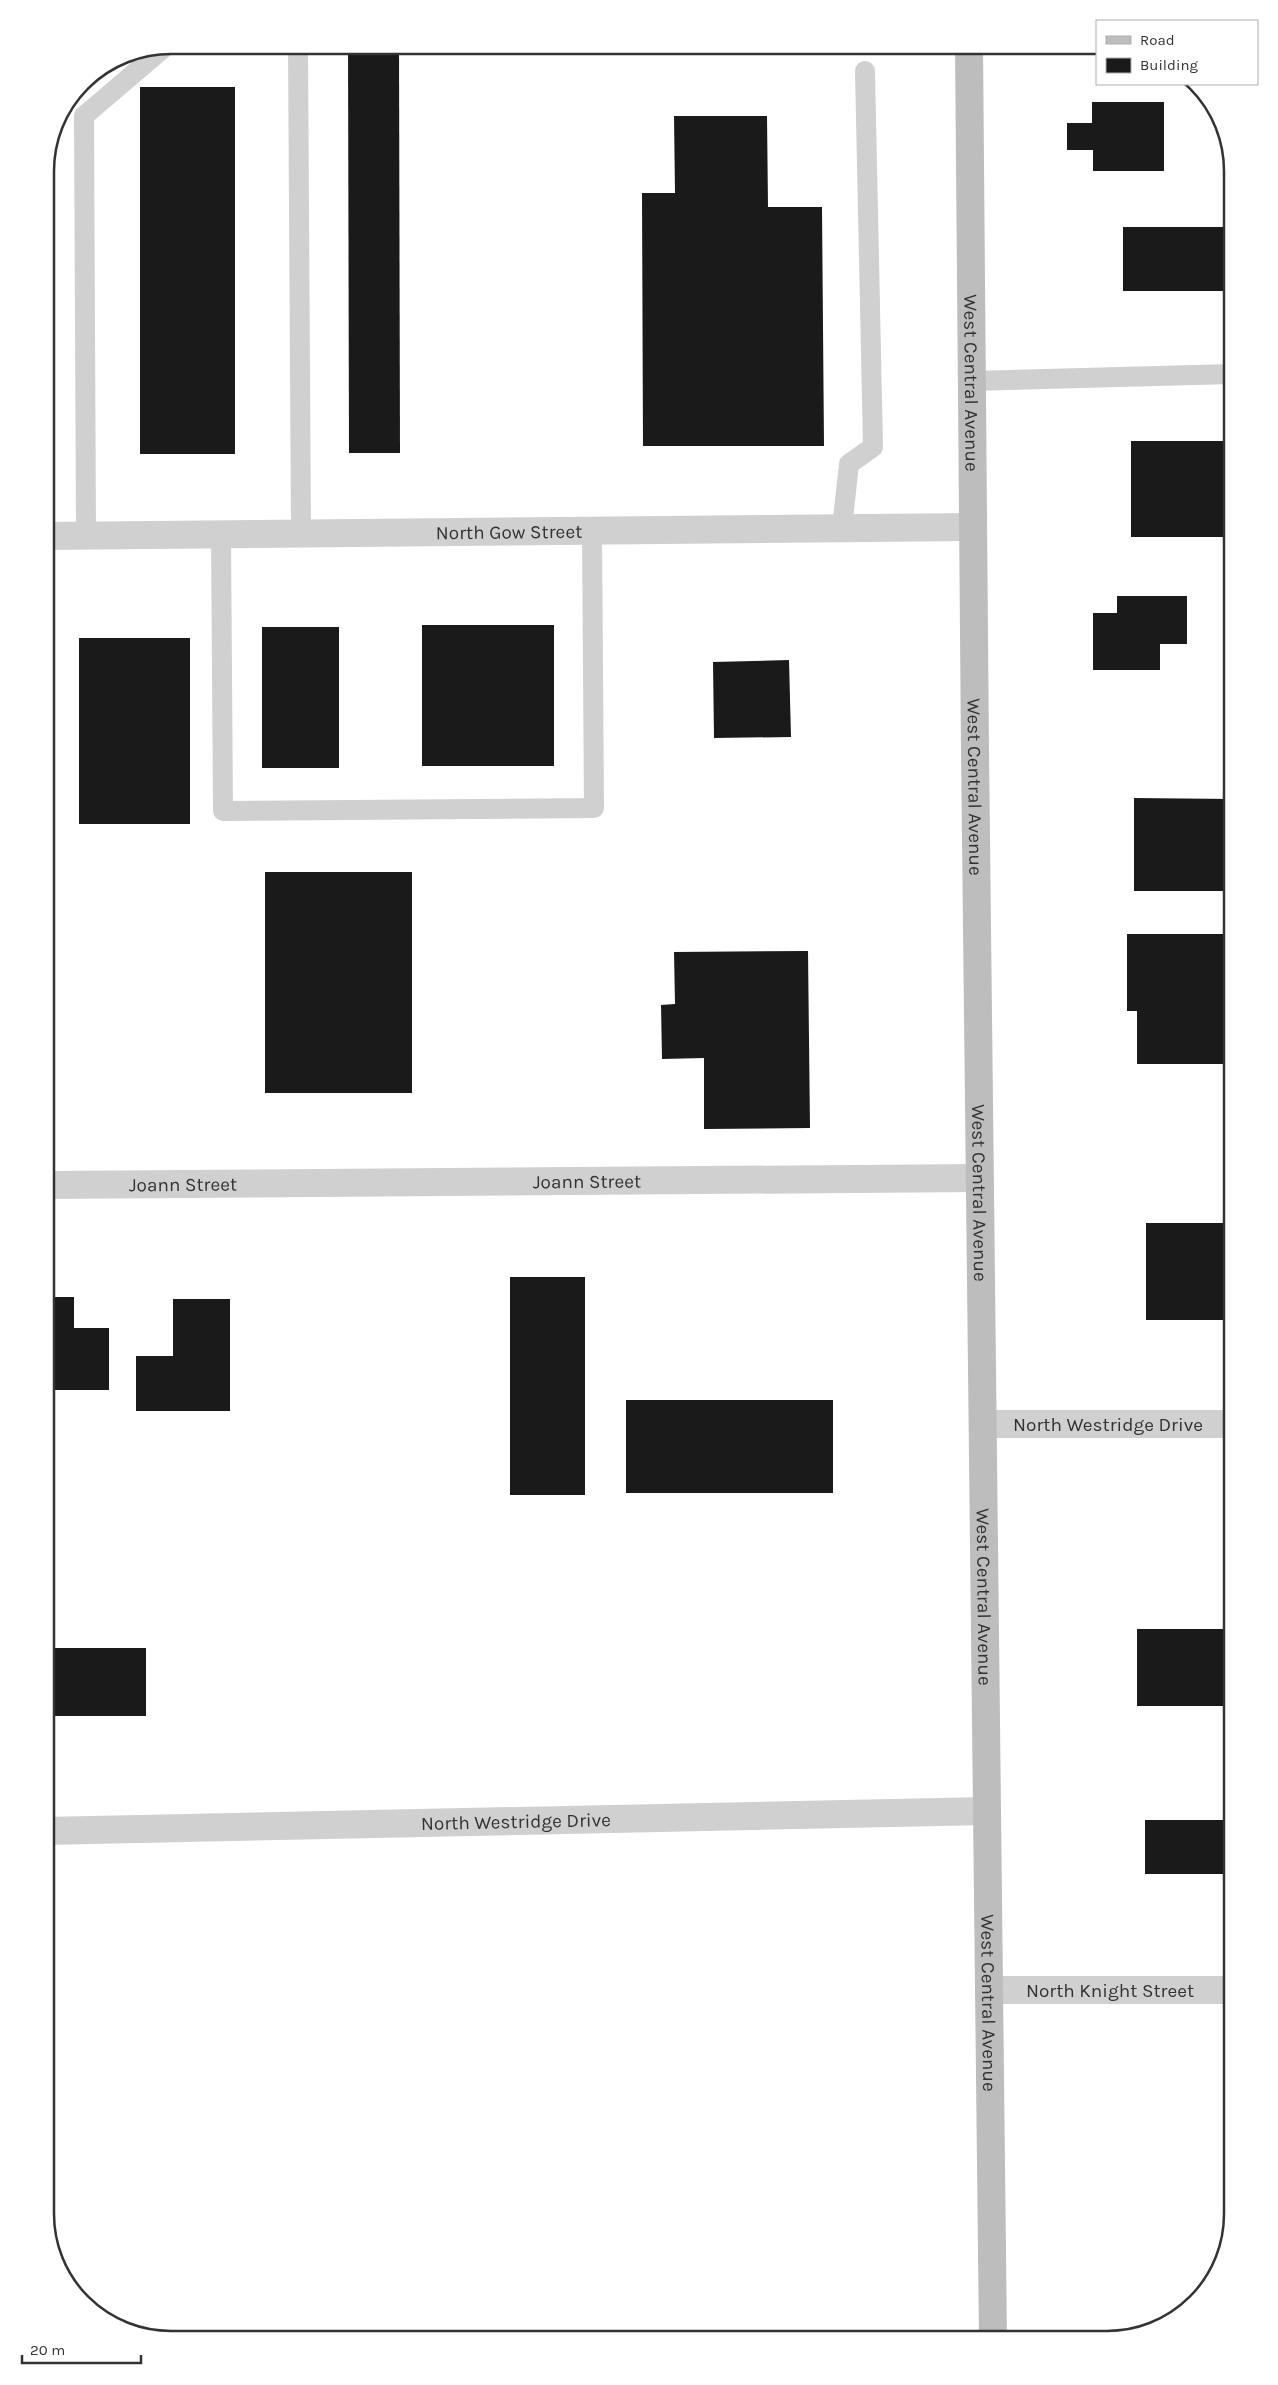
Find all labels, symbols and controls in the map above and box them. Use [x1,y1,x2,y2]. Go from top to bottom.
legend [1096,20,1258,85]
text: Road [1140,31,1175,49]
text: Building [1140,56,1198,74]
street label: West Central Avenue [959,294,983,472]
street label: North Gow Street [436,521,582,544]
street label: West Central Avenue [963,698,986,876]
street label: West Central Avenue [967,1104,991,1282]
street label: Joann Street [533,1171,641,1193]
street label: Joann Street [129,1174,237,1196]
street label: North Westridge Drive [1013,1414,1203,1436]
street label: West Central Avenue [972,1508,996,1686]
street label: North Westridge Drive [421,1809,611,1835]
street label: West Central Avenue [976,1914,1000,2092]
street label: North Knight Street [1026,1980,1194,2002]
scale bar [22,2332,141,2364]
text: 20 m [30,2341,65,2359]

